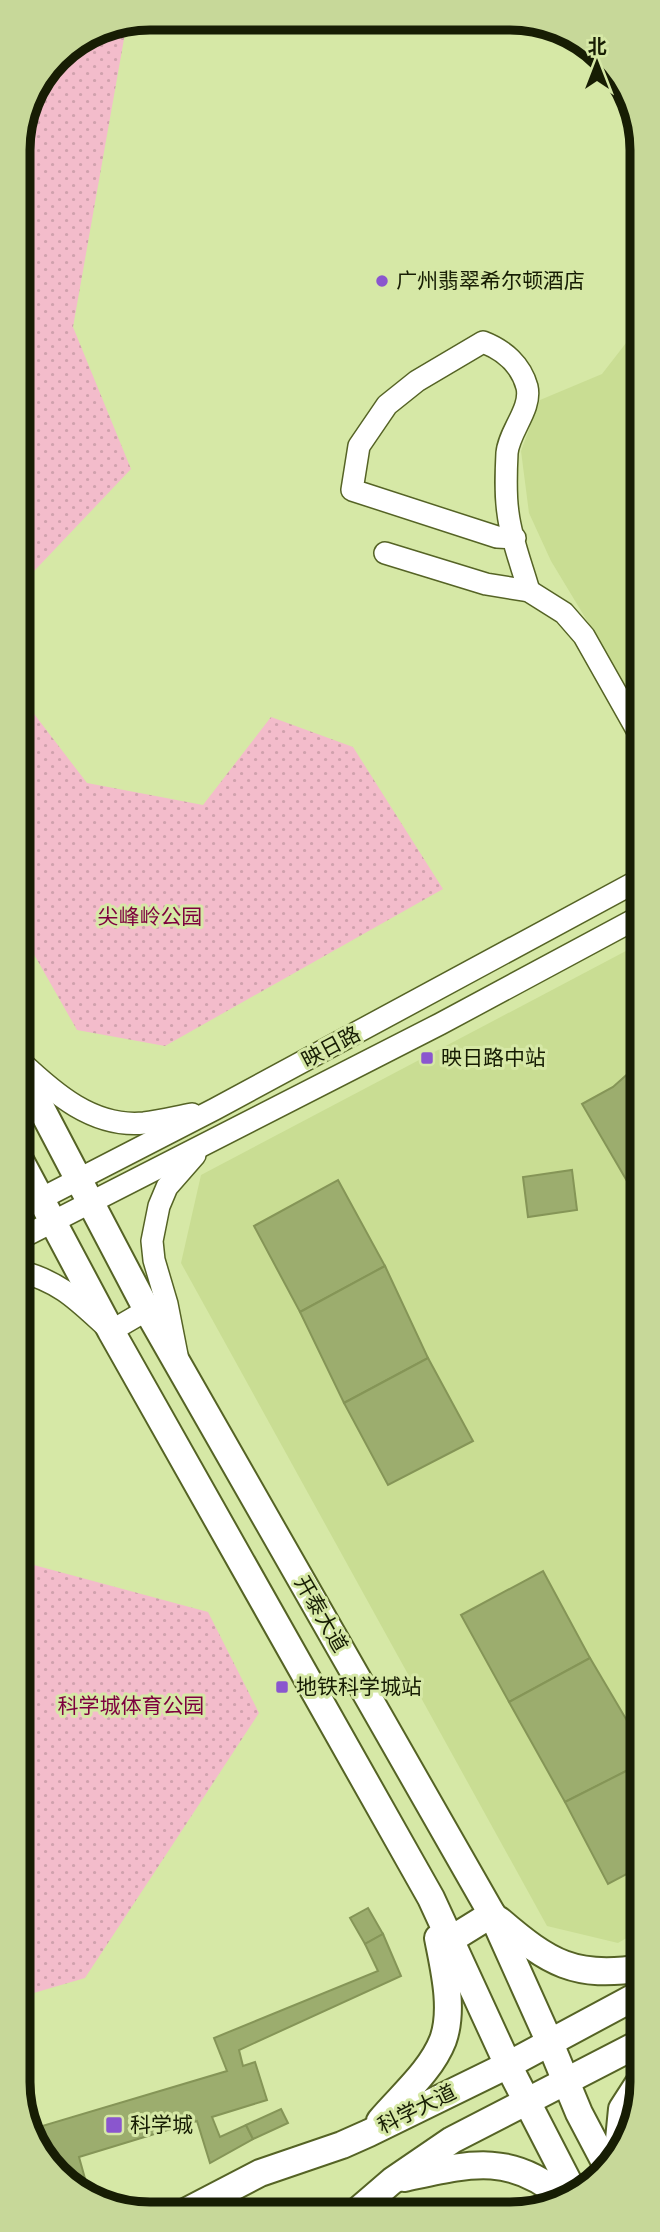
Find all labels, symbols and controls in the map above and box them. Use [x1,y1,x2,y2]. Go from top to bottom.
north arrow [562,28,632,98]
text: 北 [587,36,607,58]
place label: 广州翡翠希尔顿酒店 [396,269,585,293]
marker: 广州翡翠希尔顿酒店 [374,273,390,289]
park label: 尖峰岭公园 [98,905,203,929]
street label: 映日路 [298,1022,364,1072]
place label: 映日路中站 [441,1046,546,1070]
marker: 映日路中站 [419,1050,435,1066]
street label: 开泰大道 [290,1572,352,1656]
place label: 地铁科学城站 [296,1675,422,1699]
marker: 地铁科学城站 [274,1679,290,1695]
park label: 科学城体育公园 [58,1694,205,1718]
street label: 科学大道 [374,2080,460,2138]
place label: 科学城 [130,2113,193,2137]
marker: 科学城 [104,2115,124,2135]

